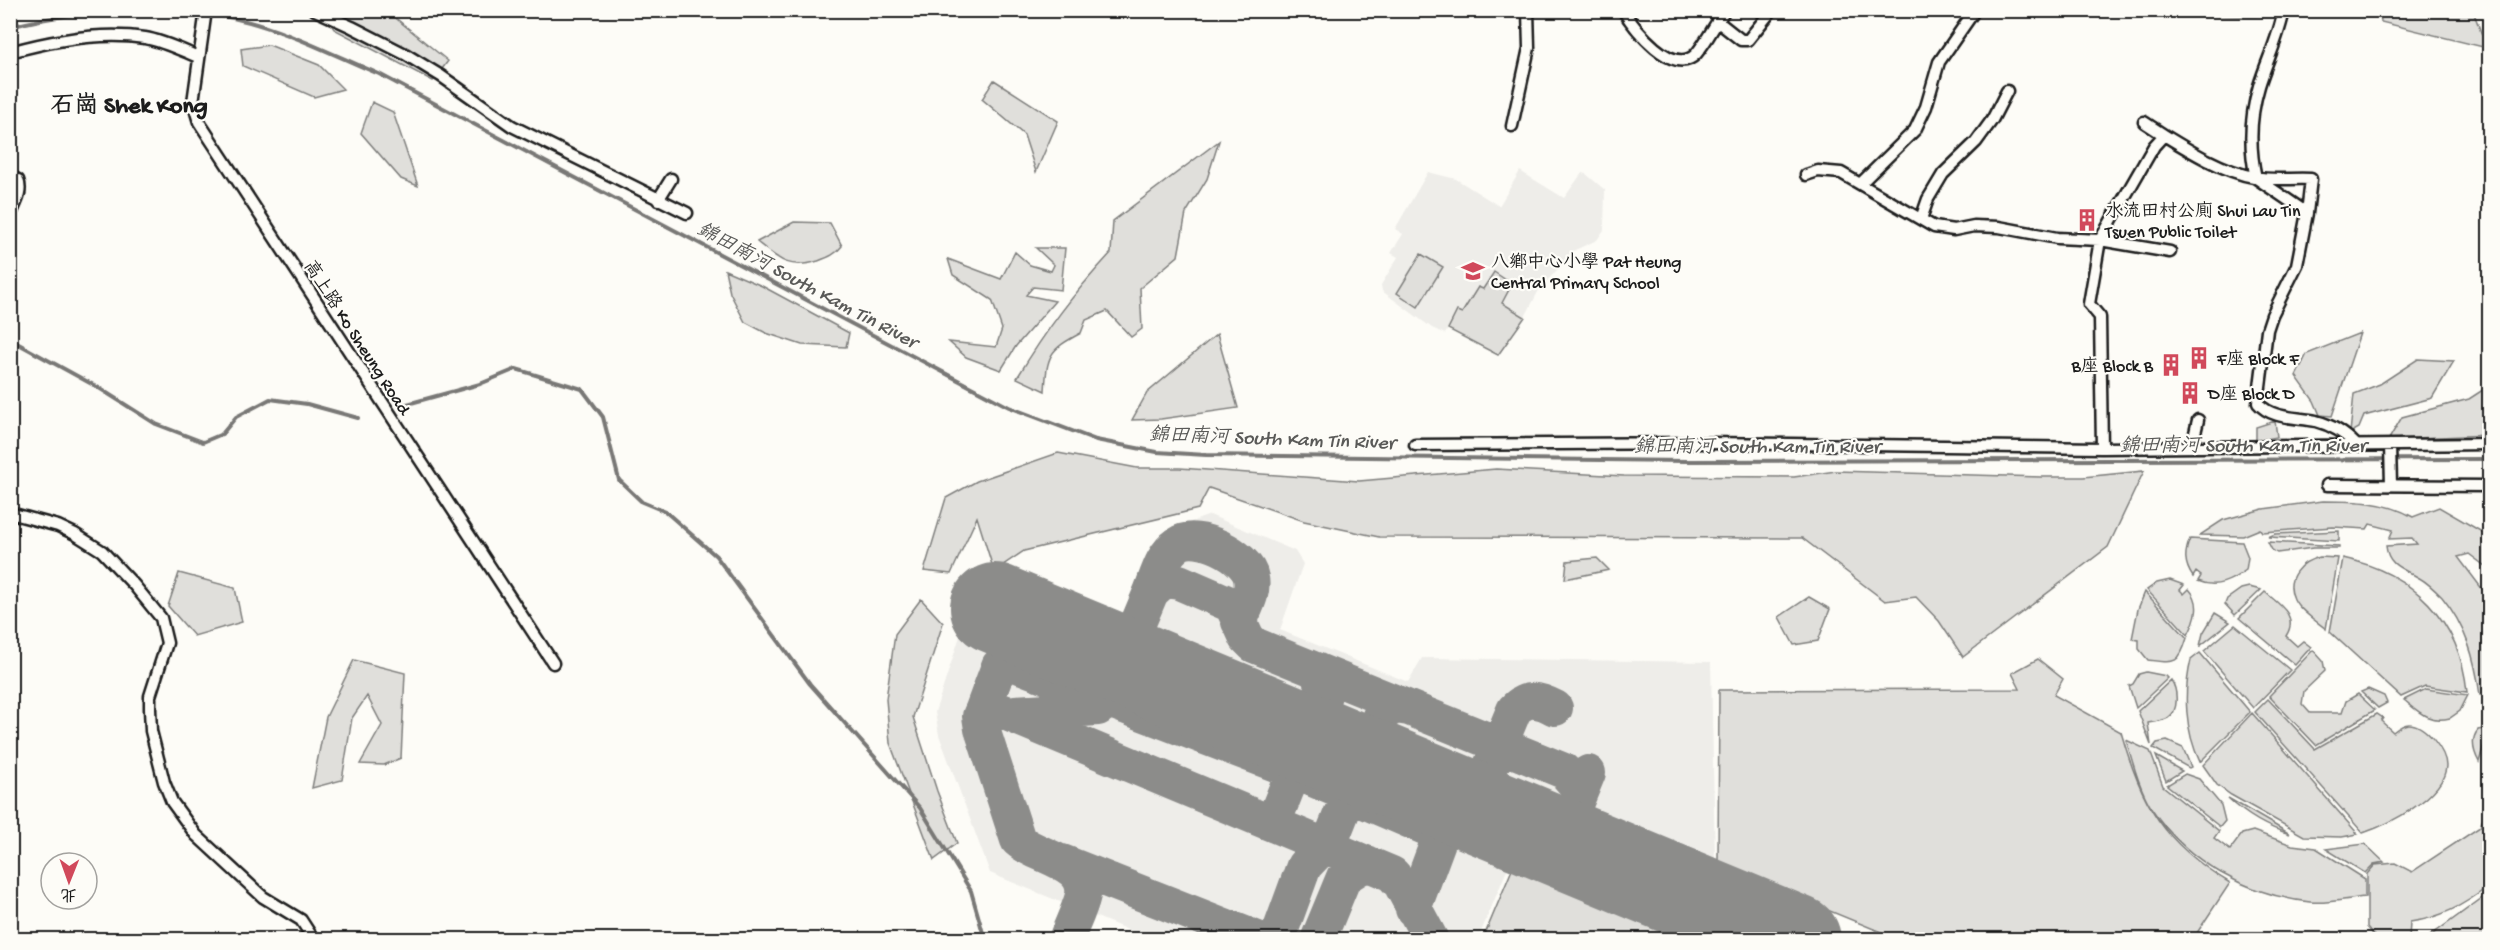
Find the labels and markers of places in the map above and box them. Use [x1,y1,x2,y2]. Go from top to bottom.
place label: 水流田村公廁 Shui Lau Tin Tsuen Public Toilet [2104,200,2301,244]
building icon: 水流田村公廁 Shui Lau Tin Tsuen Public Toilet [2074,207,2100,233]
place label: 八鄉中心小學 Pat Heung Central Primary School [1491,252,1682,295]
school or university icon: 八鄉中心小學 Pat Heung Central Primary School [1460,258,1486,284]
building icon: F座 Block F [2186,345,2212,371]
place label: F座 Block F [2216,349,2299,371]
building icon: B座 Block B [2158,352,2184,378]
place label: B座 Block B [2070,356,2154,378]
building icon: D座 Block D [2177,380,2203,406]
place label: D座 Block D [2207,384,2295,406]

